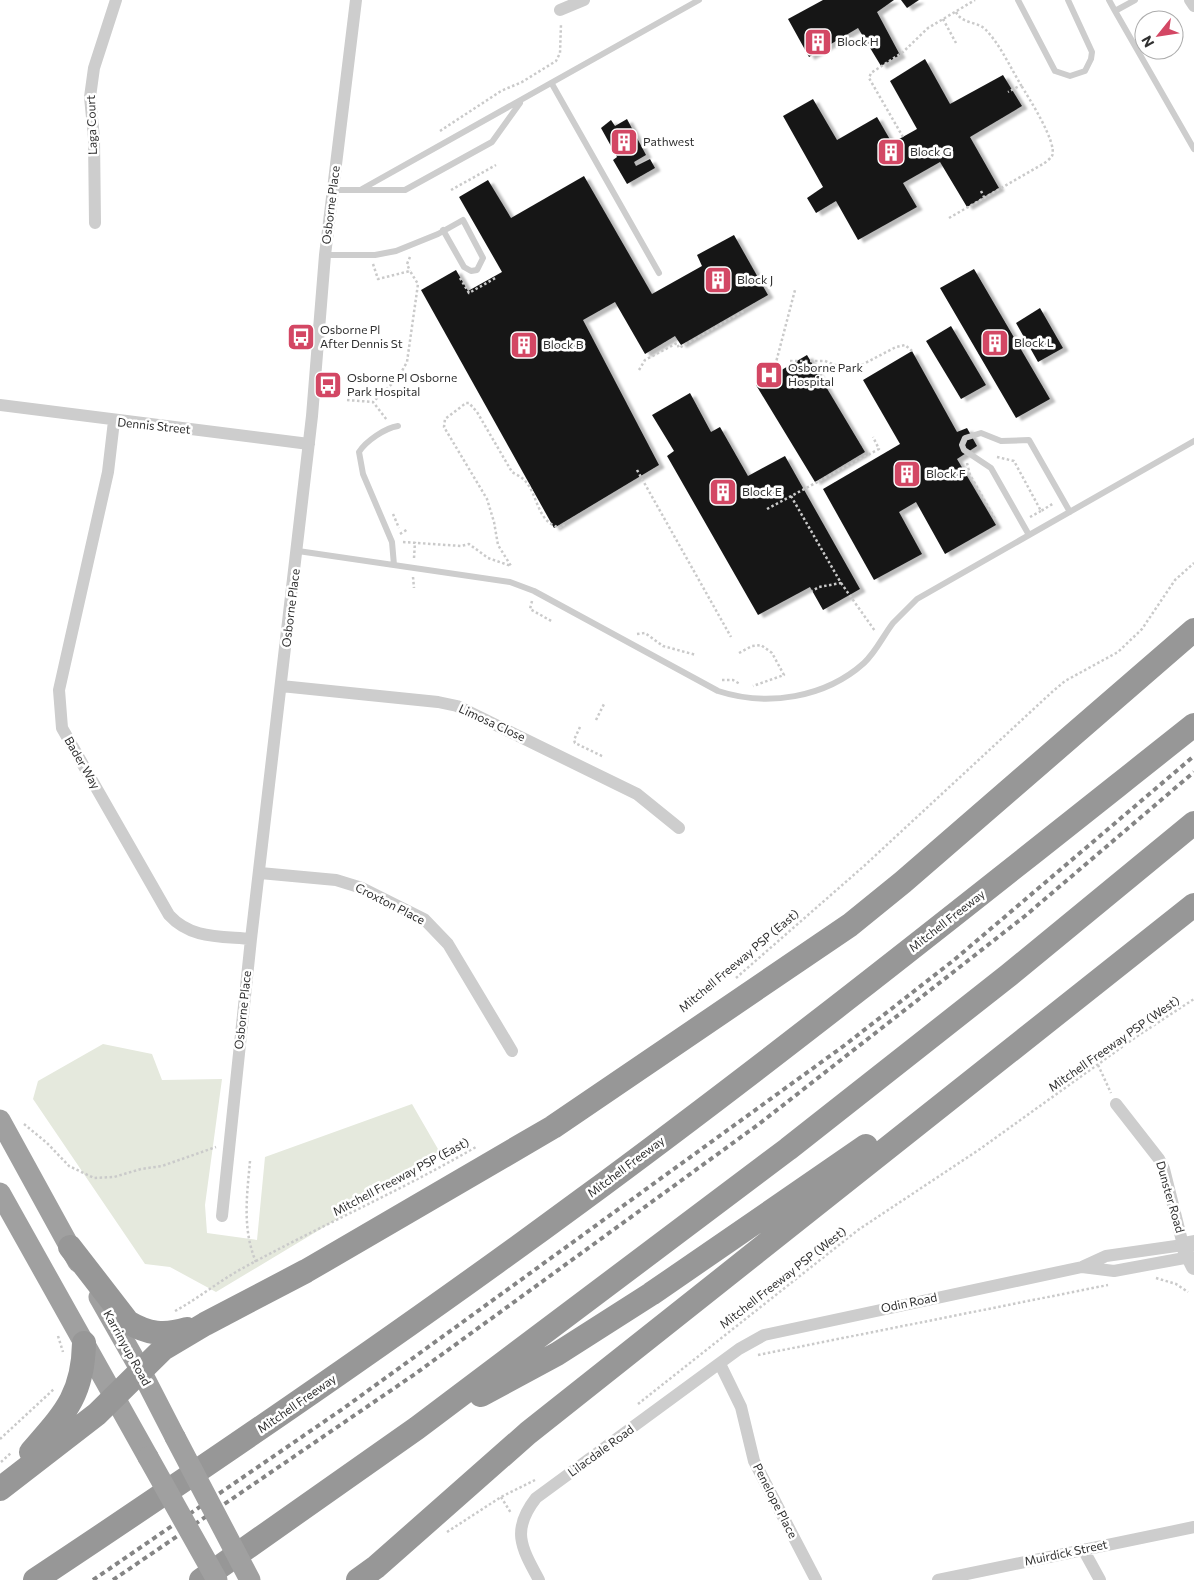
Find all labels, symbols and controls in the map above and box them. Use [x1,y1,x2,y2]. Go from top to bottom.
north arrow [1134,10,1184,60]
building icon: Block H [803,27,833,57]
text: N [1137,33,1157,51]
place label: Block H [837,34,879,48]
street label: Laga Court [83,95,99,155]
building icon: Pathwest [609,127,639,157]
place label: Pathwest [643,134,695,148]
building icon: Block G [876,137,906,167]
place label: Block G [910,144,952,158]
street label: Osborne Place [318,165,342,245]
building icon: Block J [703,265,733,295]
place label: Block J [737,272,773,287]
bus stop icon: Osborne Pl After Dennis St [286,322,316,352]
place label: Osborne Pl After Dennis St [320,322,403,350]
building icon: Block L [980,328,1010,358]
building icon: Block B [509,330,539,360]
place label: Block L [1014,335,1054,349]
place label: Block B [543,337,584,351]
hospital icon: Osborne Park Hospital [754,360,784,390]
place label: Osborne Park Hospital [788,360,863,388]
bus stop icon: Osborne Pl Osborne Park Hospital [313,370,343,400]
place label: Osborne Pl Osborne Park Hospital [347,370,457,398]
street label: Dennis Street [117,414,192,436]
building icon: Block F [892,459,922,489]
place label: Block F [926,466,966,480]
building icon: Block E [708,477,738,507]
place label: Block E [742,484,782,498]
street label: Osborne Place [278,568,302,648]
street label: Limosa Close [457,701,528,744]
street label: Bader Way [62,734,104,791]
street label: Croxton Place [353,880,428,927]
street label: Mitchell Freeway [906,886,987,954]
street label: Mitchell Freeway PSP (East) [676,906,801,1015]
street label: Osborne Place [231,970,253,1050]
street label: Mitchell Freeway PSP (West) [1045,993,1182,1094]
street label: Mitchell Freeway [584,1133,667,1200]
street label: Mitchell Freeway PSP (East) [330,1134,471,1218]
street label: Dunster Road [1154,1159,1188,1234]
street label: Mitchell Freeway PSP (West) [716,1223,848,1331]
street label: Odin Road [879,1289,938,1315]
street label: Karrinyup Road [101,1307,154,1388]
street label: Mitchell Freeway [254,1371,338,1435]
street label: Lilacdale Road [565,1422,636,1479]
street label: Penelope Place [751,1461,801,1540]
street label: Muirdick Street [1023,1536,1109,1568]

